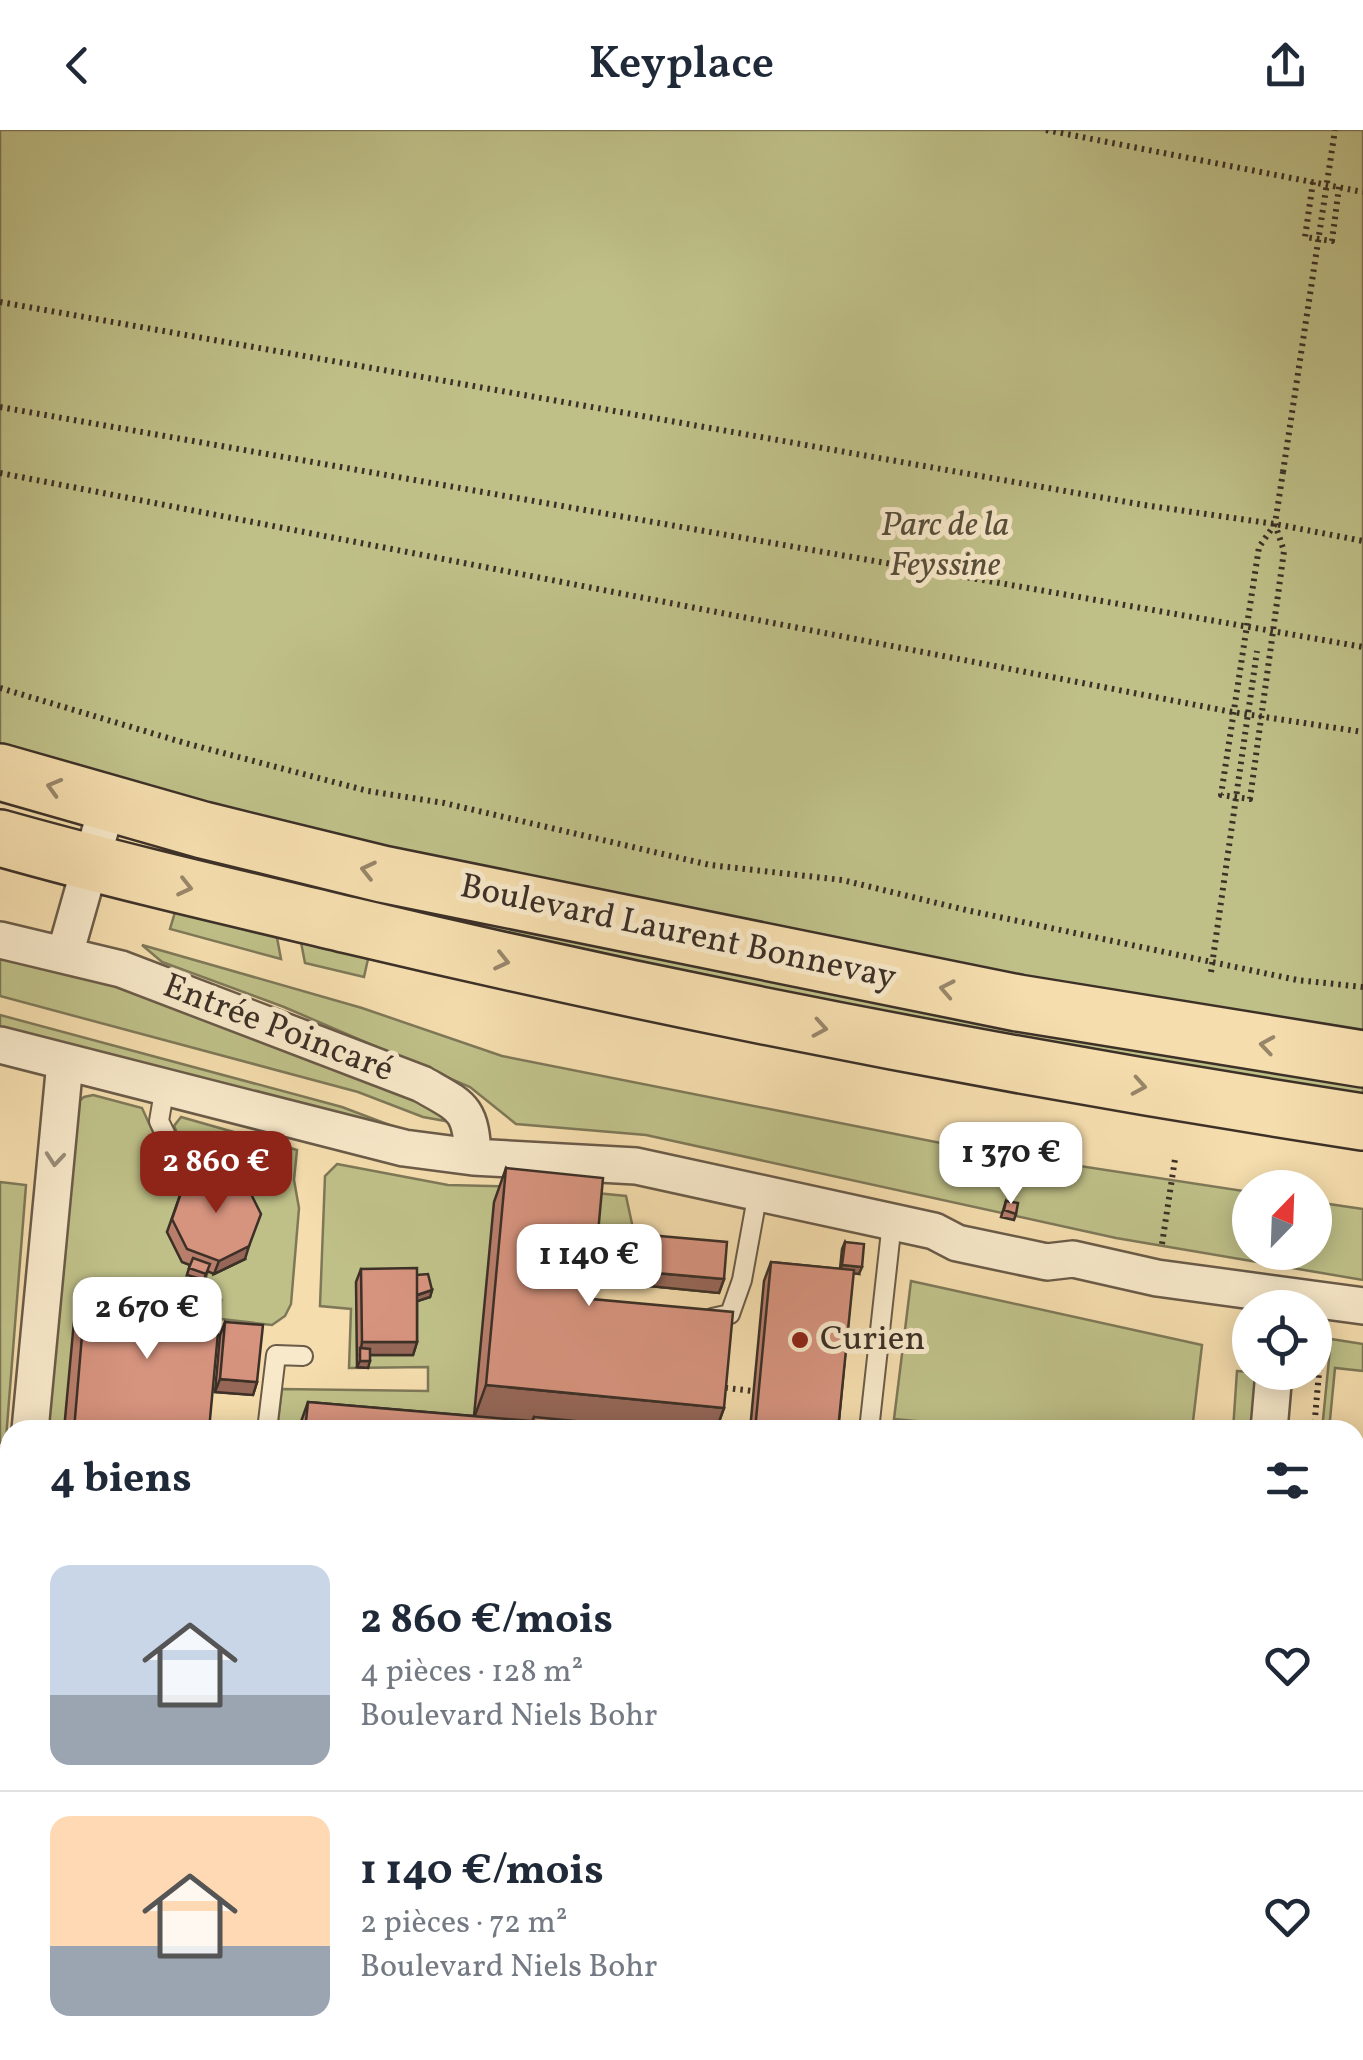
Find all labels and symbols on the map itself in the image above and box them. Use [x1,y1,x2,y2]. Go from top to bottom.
park label: Parc de la Feyssine [881,502,1009,590]
one-way arrow [46,778,63,799]
one-way arrow [360,861,377,882]
street label: Boulevard Laurent Bonnevay [456,863,901,1003]
one-way arrow [176,875,193,896]
one-way arrow [493,949,510,970]
street label: Entrée Poincaré [156,963,400,1095]
one-way arrow [938,979,955,1000]
one-way arrow [811,1017,828,1038]
one-way arrow [1258,1035,1275,1056]
one-way arrow [1131,1075,1148,1096]
pin: 1 370 € [919,1122,1103,1207]
pin: 2 860 € [124,1131,308,1216]
one-way arrow [45,1151,67,1167]
north arrow [1232,1170,1332,1270]
pin: 1 140 € [497,1224,681,1309]
pin: 2 670 € [55,1277,239,1362]
place label: Curien [820,1316,925,1364]
marker: Curien [789,1329,811,1351]

